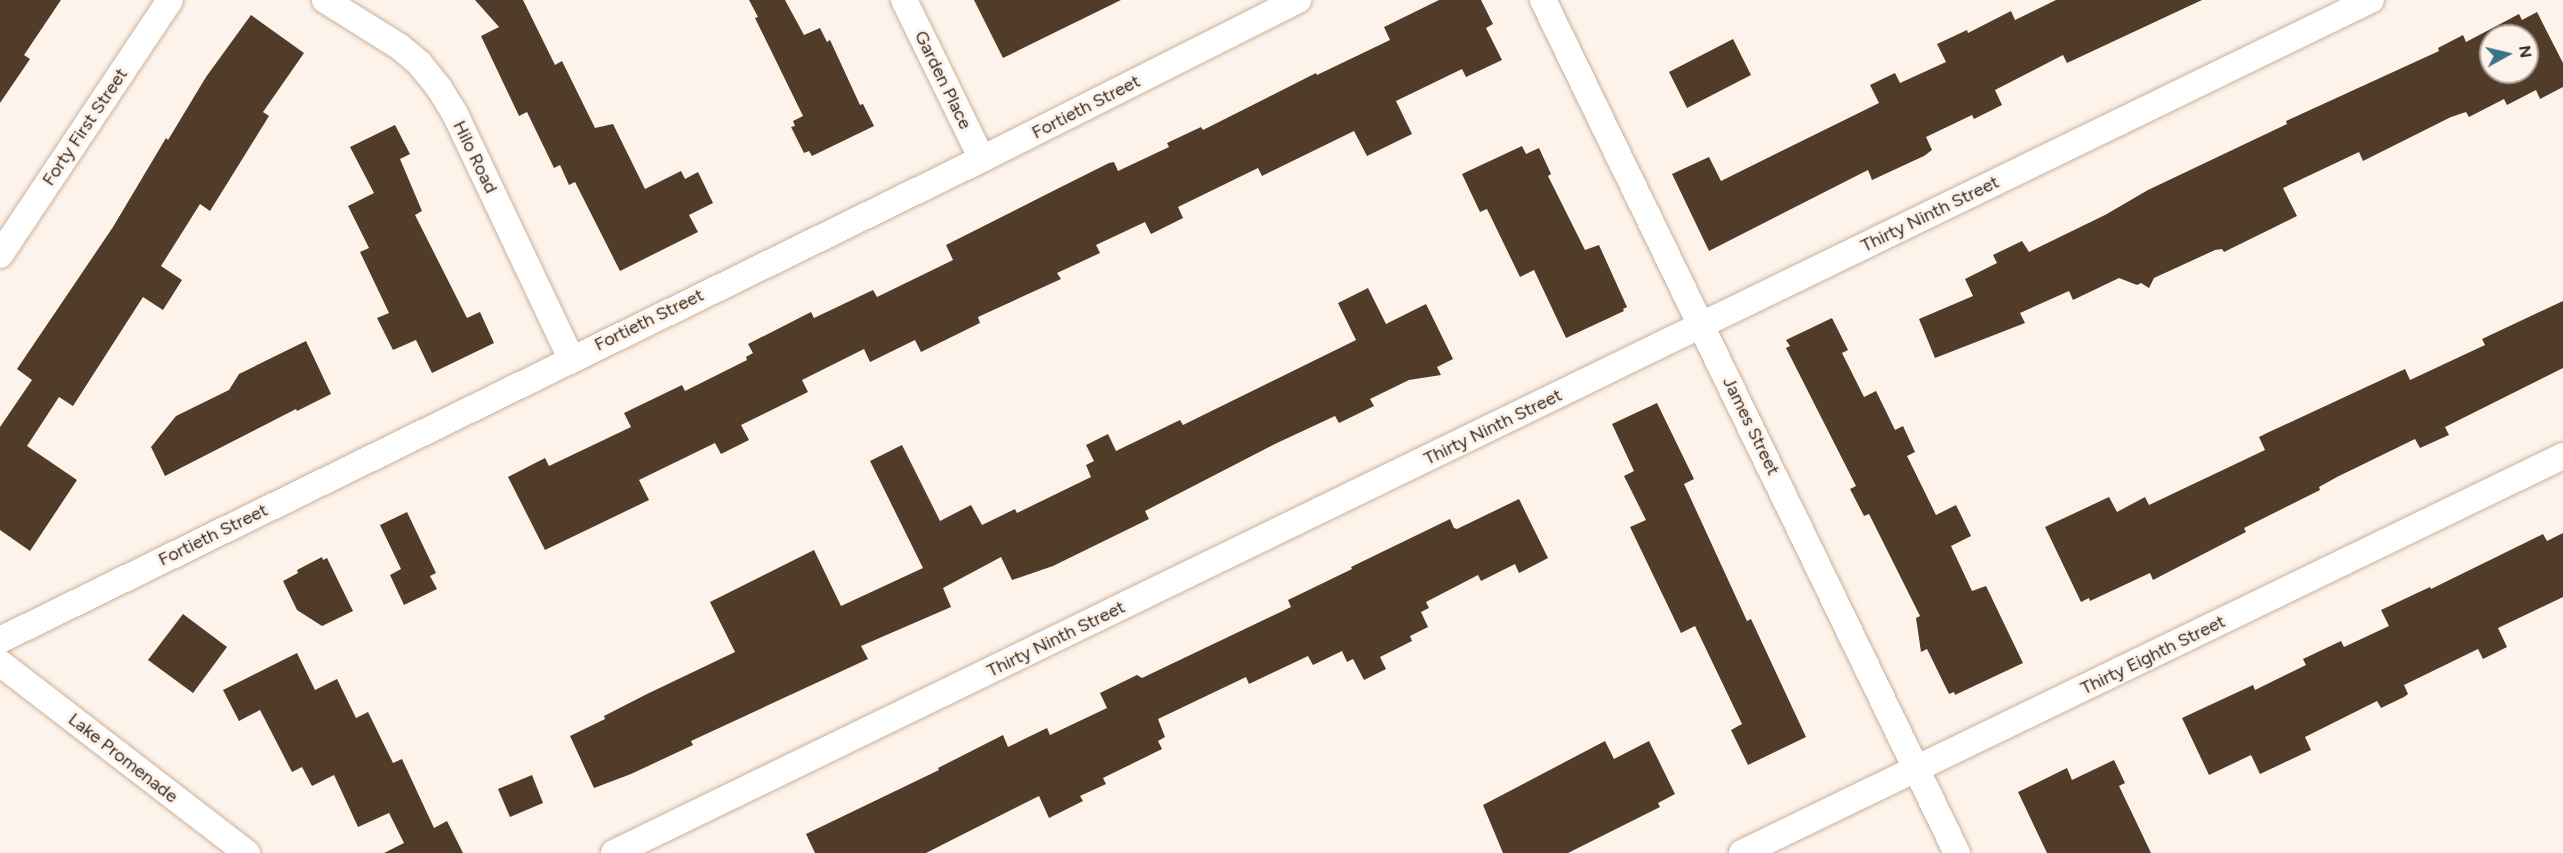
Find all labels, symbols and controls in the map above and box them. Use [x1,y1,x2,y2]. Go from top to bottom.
north arrow [2479,24,2539,84]
street label: Garden Place [910,27,976,133]
text: N [2515,44,2536,59]
street label: Forty First Street [38,64,132,190]
street label: Fortieth Street [1028,70,1144,144]
street label: Hilo Road [448,117,502,197]
street label: Thirty Ninth Street [1857,171,2003,257]
street label: Fortieth Street [591,284,707,356]
street label: James Street [1718,373,1784,479]
street label: Thirty Ninth Street [1420,384,1566,470]
street label: Fortieth Street [155,499,271,571]
street label: Thirty Ninth Street [983,596,1129,682]
street label: Thirty Eighth Street [2077,611,2229,699]
street label: Lake Promenade [64,709,182,807]

